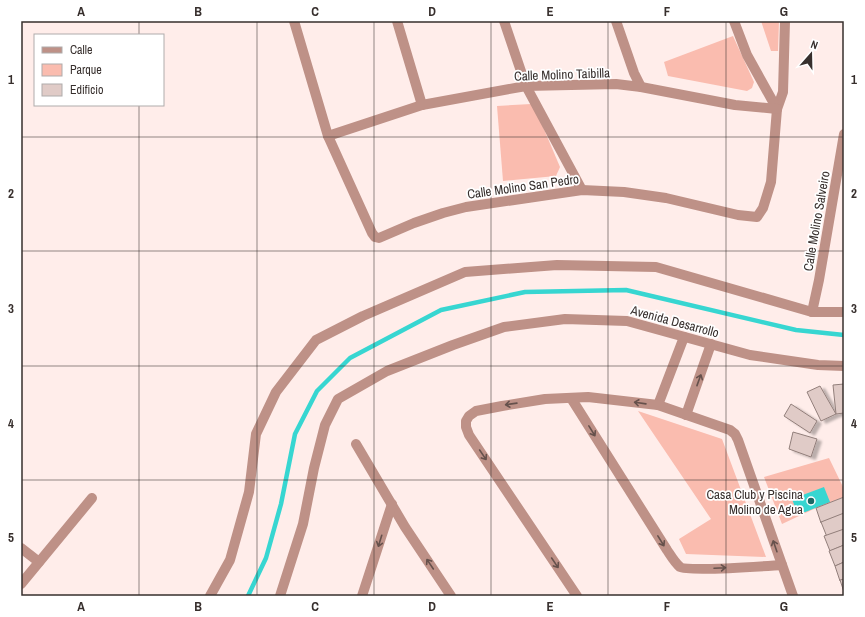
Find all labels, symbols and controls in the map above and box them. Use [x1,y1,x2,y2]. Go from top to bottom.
text: A [77,3,85,20]
text: B [194,3,202,20]
text: C [311,3,319,20]
text: D [428,3,436,20]
text: E [546,3,554,20]
text: F [664,3,671,20]
text: G [780,3,788,20]
legend [34,34,164,106]
north arrow [791,34,831,74]
text: N [809,37,820,52]
text: Calle [70,42,92,58]
text: Parque [70,62,102,78]
street label: Calle Molino Taibilla [514,64,610,85]
text: 1 [8,71,14,88]
text: 1 [851,71,857,88]
text: Edificio [70,82,103,98]
street label: Calle Molino San Pedro [466,170,580,203]
street label: Calle Molino Salveiro [799,170,834,272]
text: 2 [8,185,14,202]
text: 2 [851,185,857,202]
text: 3 [8,300,14,317]
text: 3 [851,300,857,317]
street label: Avenida Desarrollo [628,301,721,341]
one-way arrow [695,374,703,386]
one-way arrow [634,399,647,407]
one-way arrow [504,400,517,408]
text: 4 [8,415,14,432]
text: 4 [851,415,857,432]
one-way arrow [588,425,596,436]
one-way arrow [479,449,487,460]
place label: Casa Club y Piscina Molino de Agua [706,486,803,518]
marker: Casa Club y Piscina Molino de Agua [806,496,816,506]
text: 5 [8,529,14,546]
text: 5 [851,529,857,546]
one-way arrow [376,534,383,547]
one-way arrow [657,536,665,547]
one-way arrow [771,540,779,552]
one-way arrow [425,558,434,569]
one-way arrow [551,558,559,569]
one-way arrow [713,565,726,572]
text: A [77,598,85,615]
text: B [194,598,202,615]
text: C [311,598,319,615]
text: D [428,598,436,615]
text: E [546,598,554,615]
text: F [664,598,671,615]
text: G [780,598,788,615]

